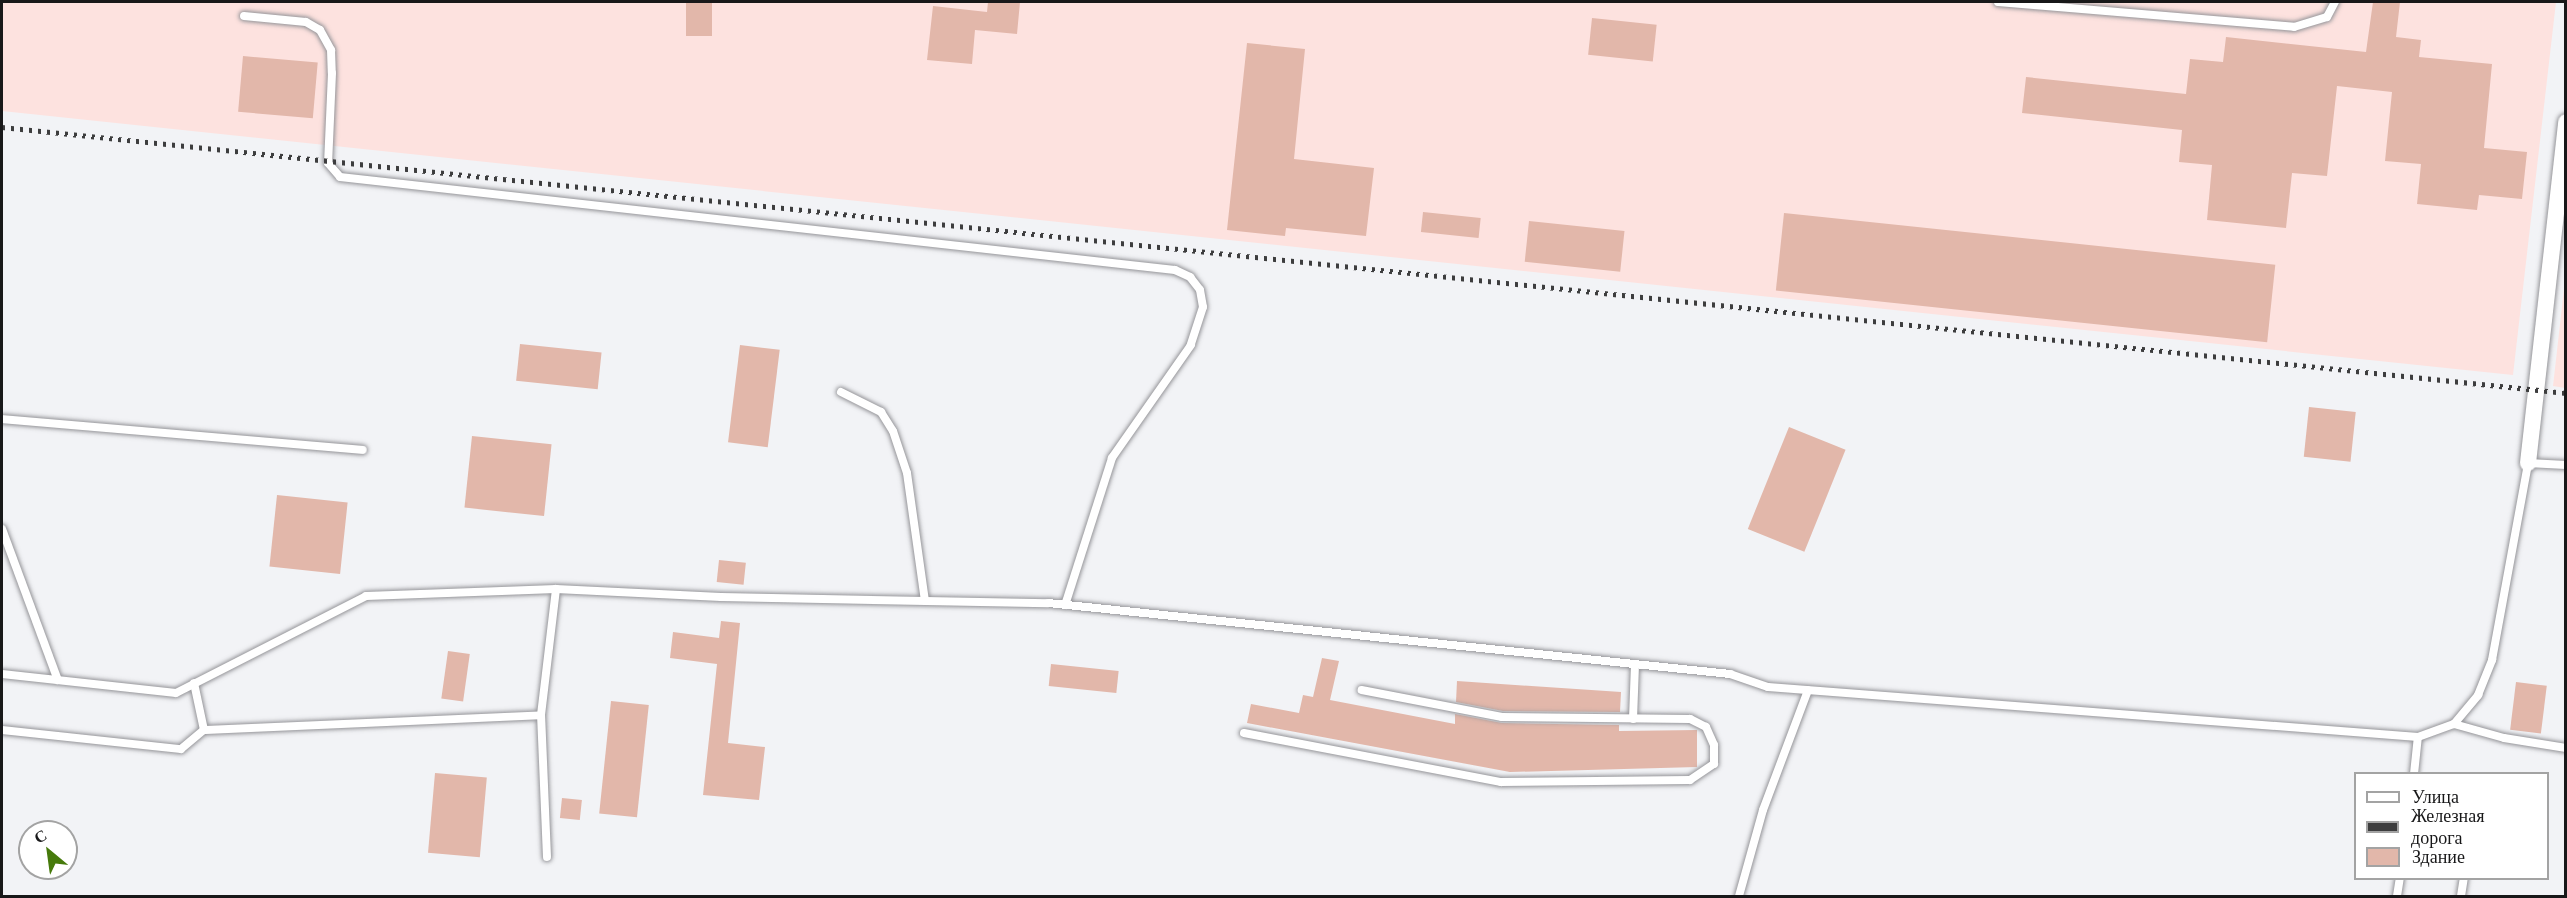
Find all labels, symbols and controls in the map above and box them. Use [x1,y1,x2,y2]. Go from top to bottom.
legend [2354,772,2549,880]
text: Улица [2412,786,2459,808]
text: Железная дорога [2411,805,2484,849]
north arrow [18,820,78,880]
text: С [30,824,50,848]
text: Здание [2412,846,2465,868]

